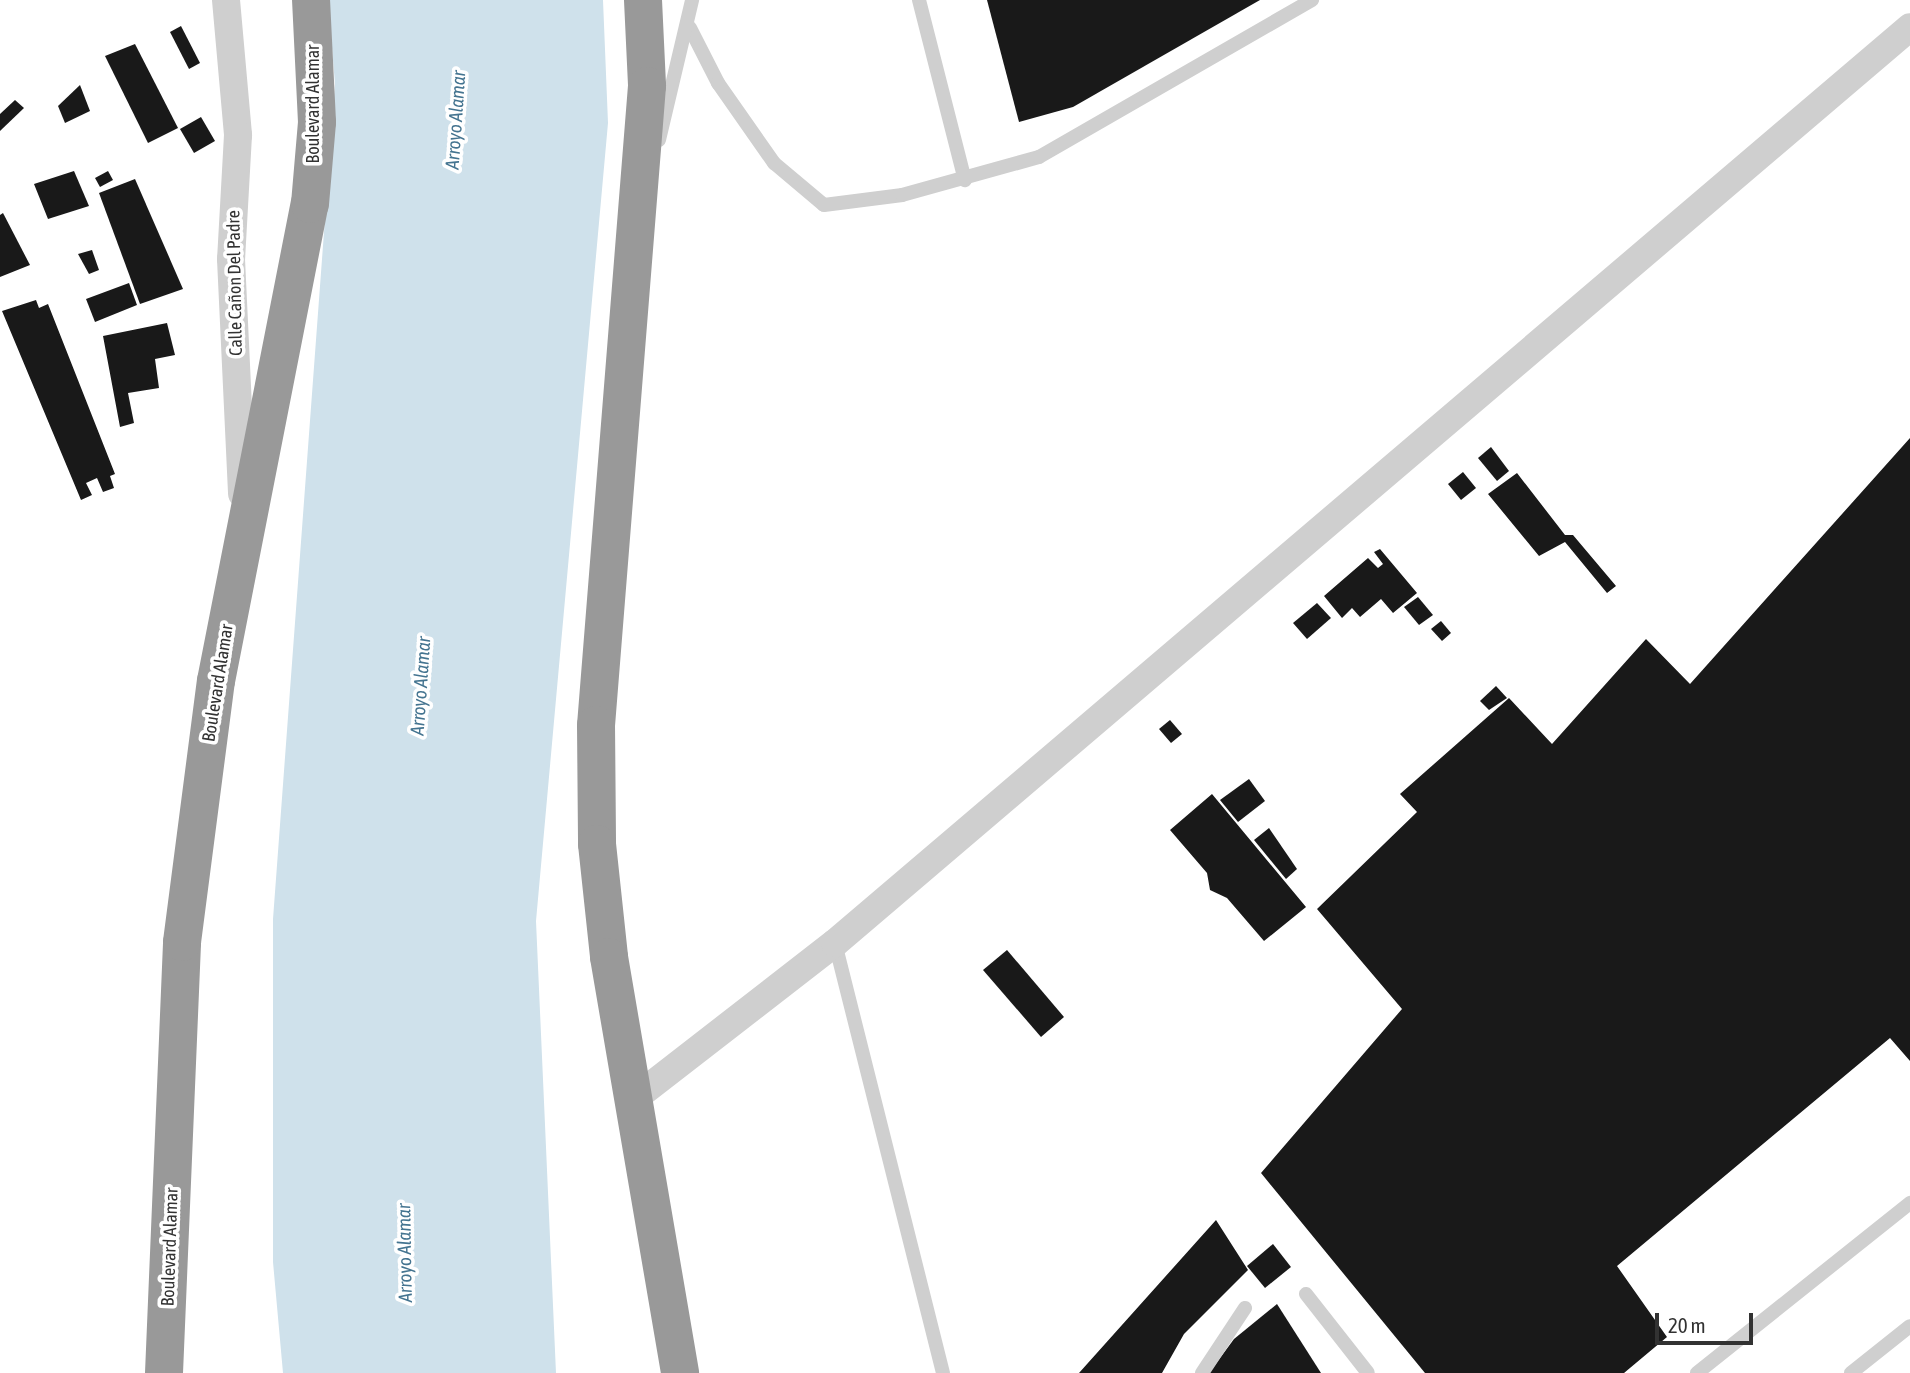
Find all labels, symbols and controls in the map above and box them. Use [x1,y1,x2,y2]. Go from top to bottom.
street label: Boulevard Alamar [302,45,324,163]
water label: Arroyo Alamar [441,70,471,170]
street label: Calle Cañon Del Padre [223,210,247,356]
street label: Boulevard Alamar [198,623,238,743]
water label: Arroyo Alamar [406,636,436,736]
street label: Boulevard Alamar [157,1187,183,1307]
water label: Arroyo Alamar [393,1203,417,1303]
scale bar [1658,1300,1756,1344]
text: 20 m [1668,1313,1706,1337]

